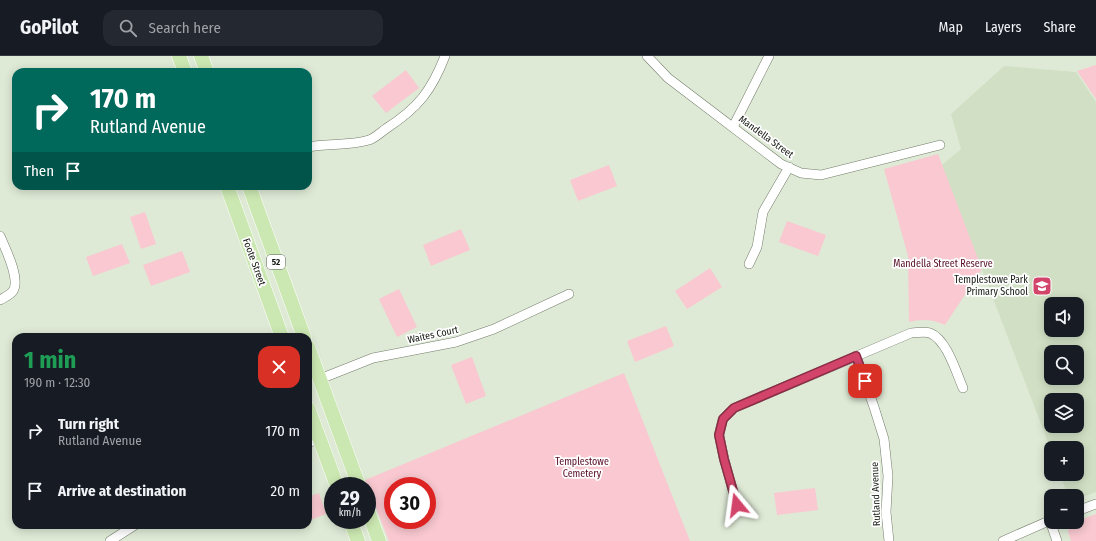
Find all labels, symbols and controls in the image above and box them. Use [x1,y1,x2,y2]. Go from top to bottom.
search box [103,10,383,46]
text: GoPilot [20,16,79,39]
icon: search [117,17,139,39]
text: Search here [149,19,221,37]
text: Map [939,19,963,36]
text: Layers [985,19,1021,36]
text: Share [1043,19,1076,36]
text: 170 m [90,82,156,115]
icon: right [24,84,76,136]
street label: Mandella Street [736,113,796,161]
text: Rutland Avenue [90,116,206,138]
icon: arrive [62,160,84,182]
text: Then [24,162,54,180]
street label: Foote Street [240,237,268,288]
road number: 52 [267,255,285,269]
park label: Mandella Street Reserve [893,258,993,270]
place label: Templestowe Park Primary School [954,274,1028,298]
school or university icon: Templestowe Park Primary School [1031,275,1053,297]
map controls [1044,297,1084,529]
button: sound [1044,297,1084,337]
street label: Waites Court [407,324,460,346]
button: search [1044,345,1084,385]
text: 1 min [24,346,76,374]
button: close [258,346,300,388]
pin [848,364,882,398]
icon: arrive [854,370,876,392]
text: 190 m · 12:30 [24,375,90,390]
button: layers [1044,393,1084,433]
text: Turn right [58,415,119,433]
icon: right [24,420,46,442]
text: 170 m [265,422,300,440]
text: Rutland Avenue [58,433,142,448]
button: + [1044,441,1084,481]
park label: Templestowe Cemetery [555,456,609,480]
street label: Rutland Avenue [869,462,883,526]
speed limit sign: 30 [384,477,436,529]
icon: arrive [24,480,46,502]
text: Arrive at destination [58,482,186,500]
text: 20 m [271,482,300,500]
position arrow [716,484,758,526]
text: 29 [340,486,360,510]
button: − [1044,489,1084,529]
text: km/h [339,507,361,519]

